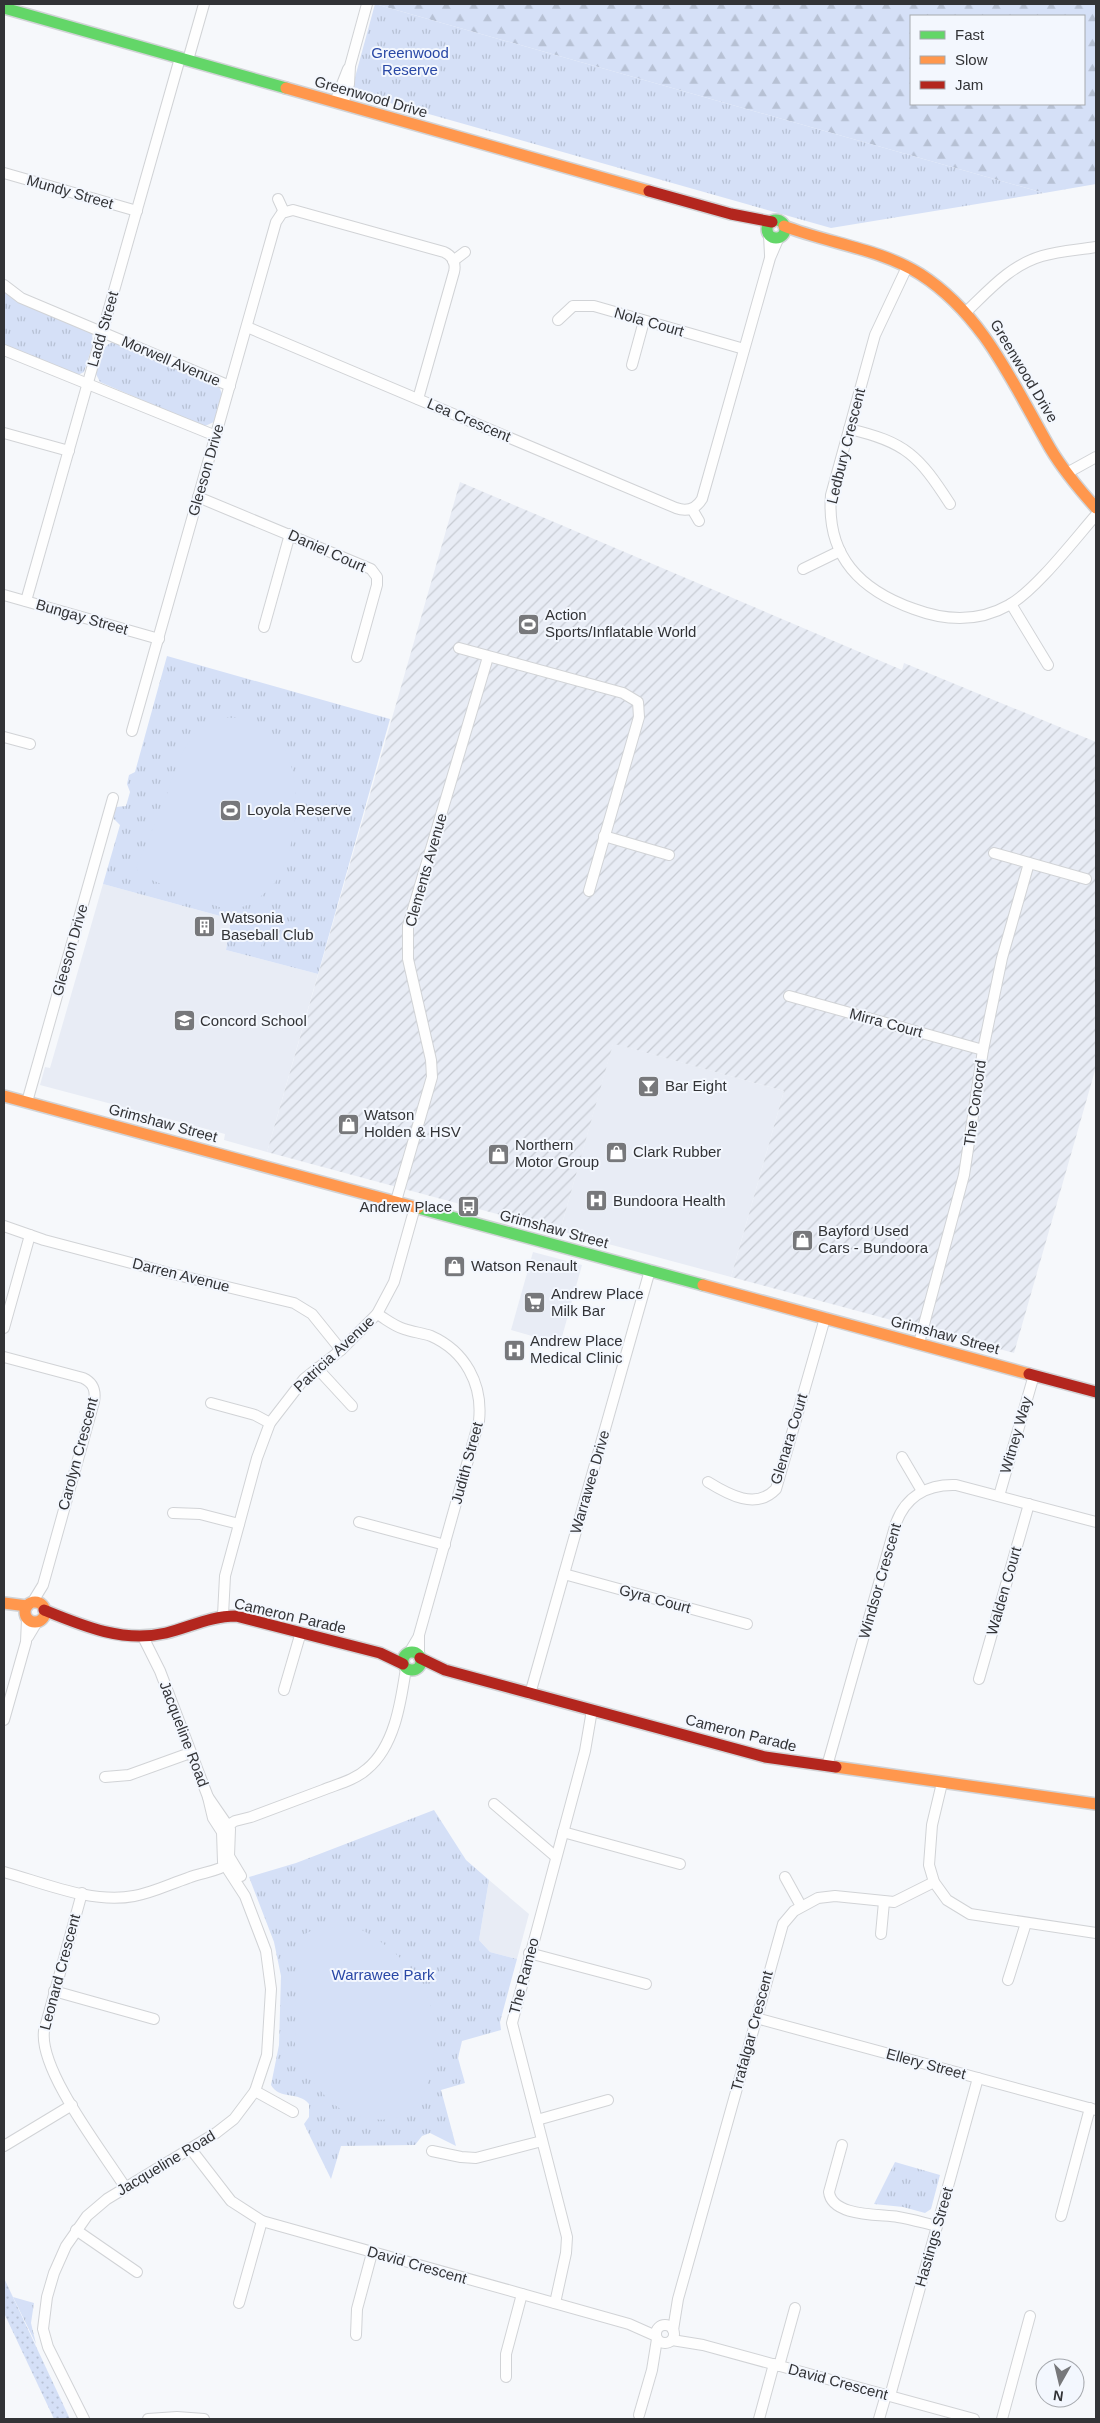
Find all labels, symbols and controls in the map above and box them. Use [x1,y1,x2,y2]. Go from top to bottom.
legend [910,15,1085,105]
text: Fast [955,26,985,43]
park label: Greenwood Reserve [371,44,449,78]
text: Slow [955,51,988,68]
street label: Greenwood Drive [313,72,430,121]
text: Jam [955,76,983,93]
street label: Mundy Street [25,171,116,212]
street label: Ladd Street [84,288,122,368]
street label: Nola Court [612,303,687,340]
street label: Greenwood Drive [987,316,1062,425]
street label: Morwell Avenue [119,332,223,389]
street label: Ledbury Crescent [823,386,868,505]
street label: Lea Crescent [425,394,514,445]
street label: Gleeson Drive [184,422,227,518]
street label: Daniel Court [286,526,370,576]
street label: Bungay Street [34,595,131,638]
place label: Action Sports/Inflatable World [545,606,696,640]
sports icon: Action Sports/Inflatable World [517,612,541,636]
sports icon: Loyola Reserve [219,798,243,822]
place label: Loyola Reserve [247,801,351,818]
street label: Clements Avenue [401,811,450,929]
street label: Gleeson Drive [48,902,91,998]
place label: Watsonia Baseball Club [221,909,314,943]
building icon: Watsonia Baseball Club [193,915,217,939]
street label: Mirra Court [848,1005,925,1041]
school or university icon: Concord School [172,1009,196,1033]
place label: Concord School [200,1012,307,1029]
street label: The Concord [960,1059,989,1147]
bar icon: Bar Eight [637,1074,661,1098]
place label: Bar Eight [665,1077,728,1094]
street label: Grimshaw Street [107,1100,220,1145]
place label: Watson Holden & HSV [364,1106,461,1140]
shop icon: Watson Holden & HSV [336,1112,360,1136]
place label: Northern Motor Group [515,1136,599,1170]
shop icon: Clark Rubber [605,1140,629,1164]
shop icon: Northern Motor Group [487,1142,511,1166]
place label: Clark Rubber [633,1143,721,1160]
hospital icon: Bundoora Health [585,1189,609,1213]
place label: Bundoora Health [613,1192,726,1209]
bus stop icon: Andrew Place [456,1195,480,1219]
place label: Andrew Place [359,1198,452,1215]
street label: Grimshaw Street [498,1206,611,1251]
place label: Bayford Used Cars - Bundoora [818,1222,929,1256]
shop icon: Bayford Used Cars - Bundoora [790,1228,814,1252]
street label: Darren Avenue [131,1254,232,1295]
shop icon: Watson Renault [443,1254,467,1278]
place label: Watson Renault [471,1257,578,1274]
place label: Andrew Place Milk Bar [551,1285,644,1319]
supermarket icon: Andrew Place Milk Bar [523,1291,547,1315]
street label: Patricia Avenue [290,1312,377,1395]
street label: Grimshaw Street [889,1312,1002,1357]
place label: Andrew Place Medical Clinic [530,1332,623,1366]
hospital icon: Andrew Place Medical Clinic [502,1338,526,1362]
street label: Glenara Court [767,1391,811,1486]
street label: Witney Way [996,1394,1035,1475]
street label: Carolyn Crescent [54,1395,101,1512]
street label: Judith Street [447,1419,486,1506]
street label: Warrawee Drive [567,1428,612,1536]
street label: Windsor Crescent [855,1520,904,1640]
street label: Walden Court [983,1544,1024,1637]
street label: Gyra Court [617,1581,694,1616]
street label: Cameron Parade [233,1594,348,1637]
street label: Jacqueline Road [157,1679,212,1789]
street label: Cameron Parade [684,1710,799,1755]
street label: Leonard Crescent [36,1911,83,2032]
street label: The Rameo [505,1936,542,2016]
park label: Warrawee Park [332,1966,435,1983]
street label: Trafalgar Crescent [727,1968,776,2093]
street label: Ellery Street [884,2045,969,2083]
street label: Jacqueline Road [113,2127,218,2199]
street label: Hastings Street [911,2184,956,2288]
street label: David Crescent [366,2242,470,2287]
north arrow [1035,2358,1085,2408]
street label: David Crescent [786,2360,891,2403]
text: N [1052,2387,1064,2405]

